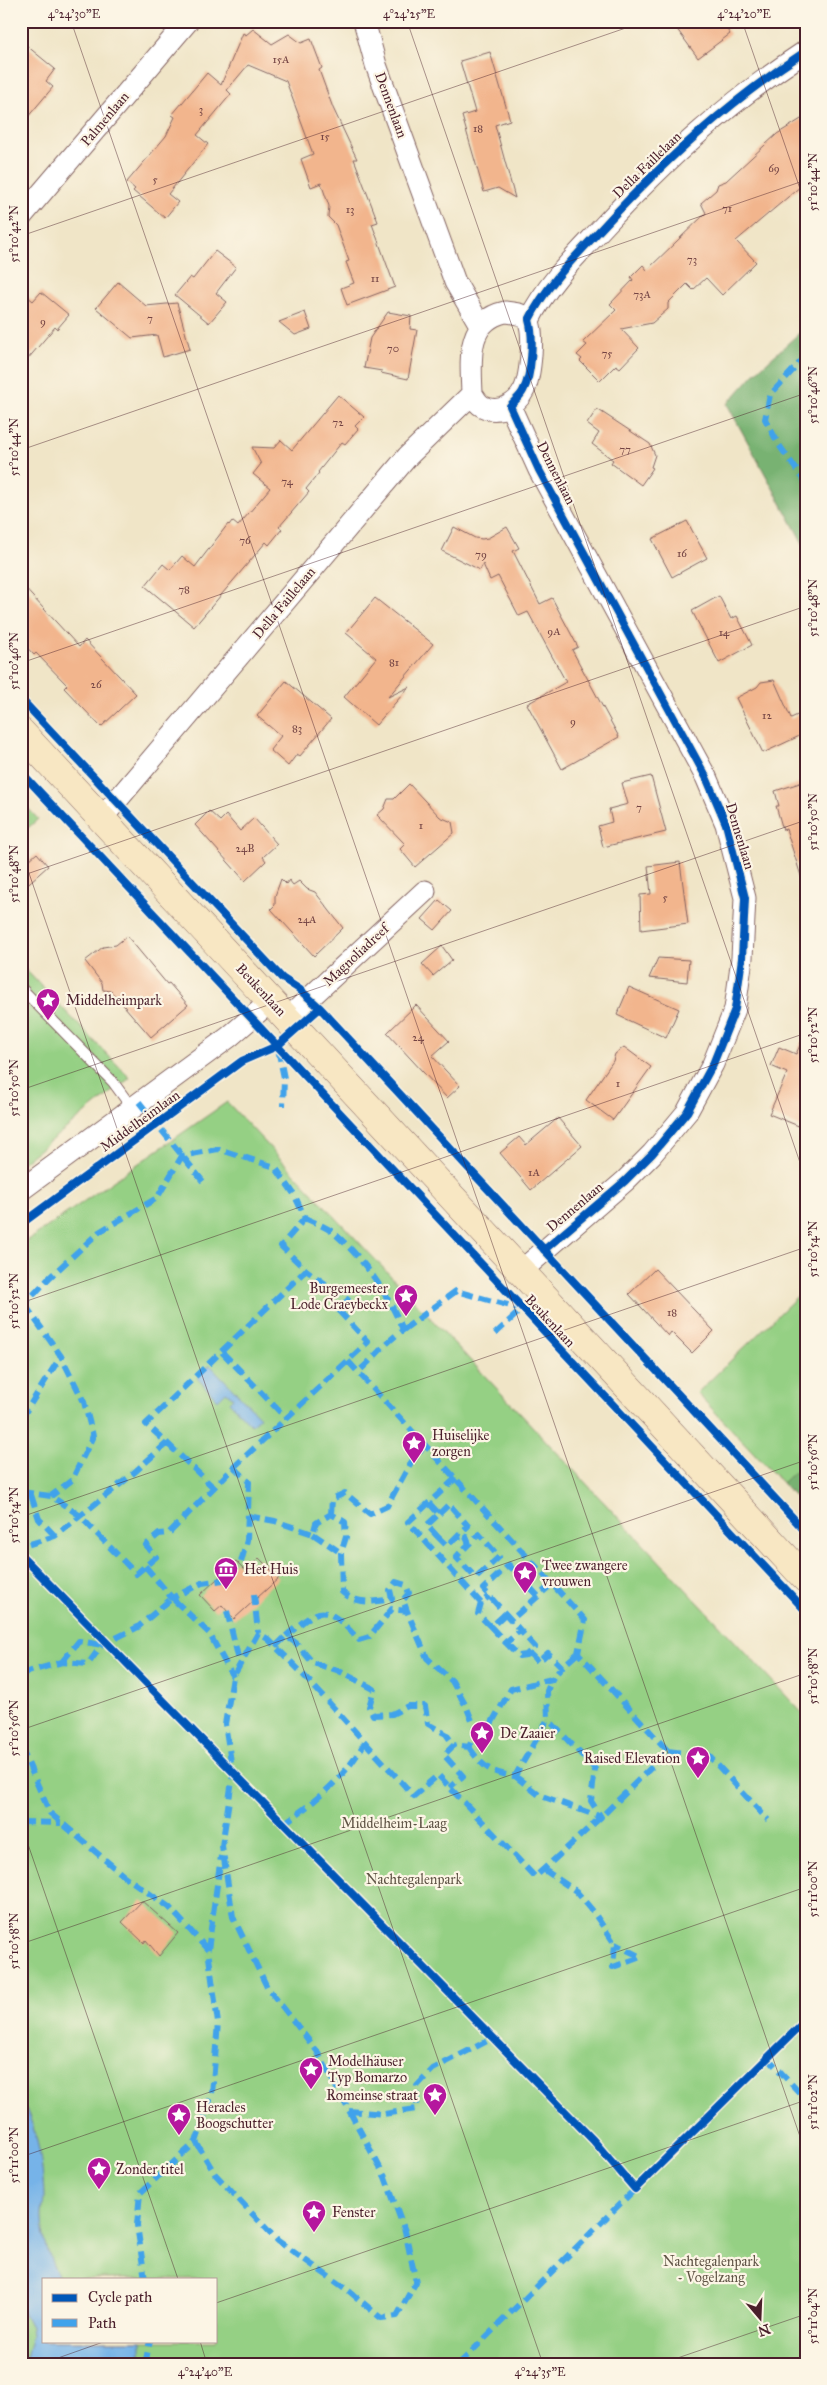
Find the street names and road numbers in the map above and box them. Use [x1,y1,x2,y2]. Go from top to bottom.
street label: Dennenlaan [371,70,411,141]
street label: Palmenlaan [77,88,133,150]
street label: Della Faillelaan [609,128,685,202]
street label: Dennenlaan [533,439,579,508]
street label: Della Faillelaan [249,563,319,642]
street label: Dennenlaan [722,801,758,872]
street label: Magnoliadreef [320,919,394,990]
street label: Beukenlaan [232,960,290,1020]
street label: Middelheimlaan [97,1086,183,1156]
street label: Dennenlaan [543,1178,607,1236]
street label: Beukenlaan [521,1291,579,1351]

